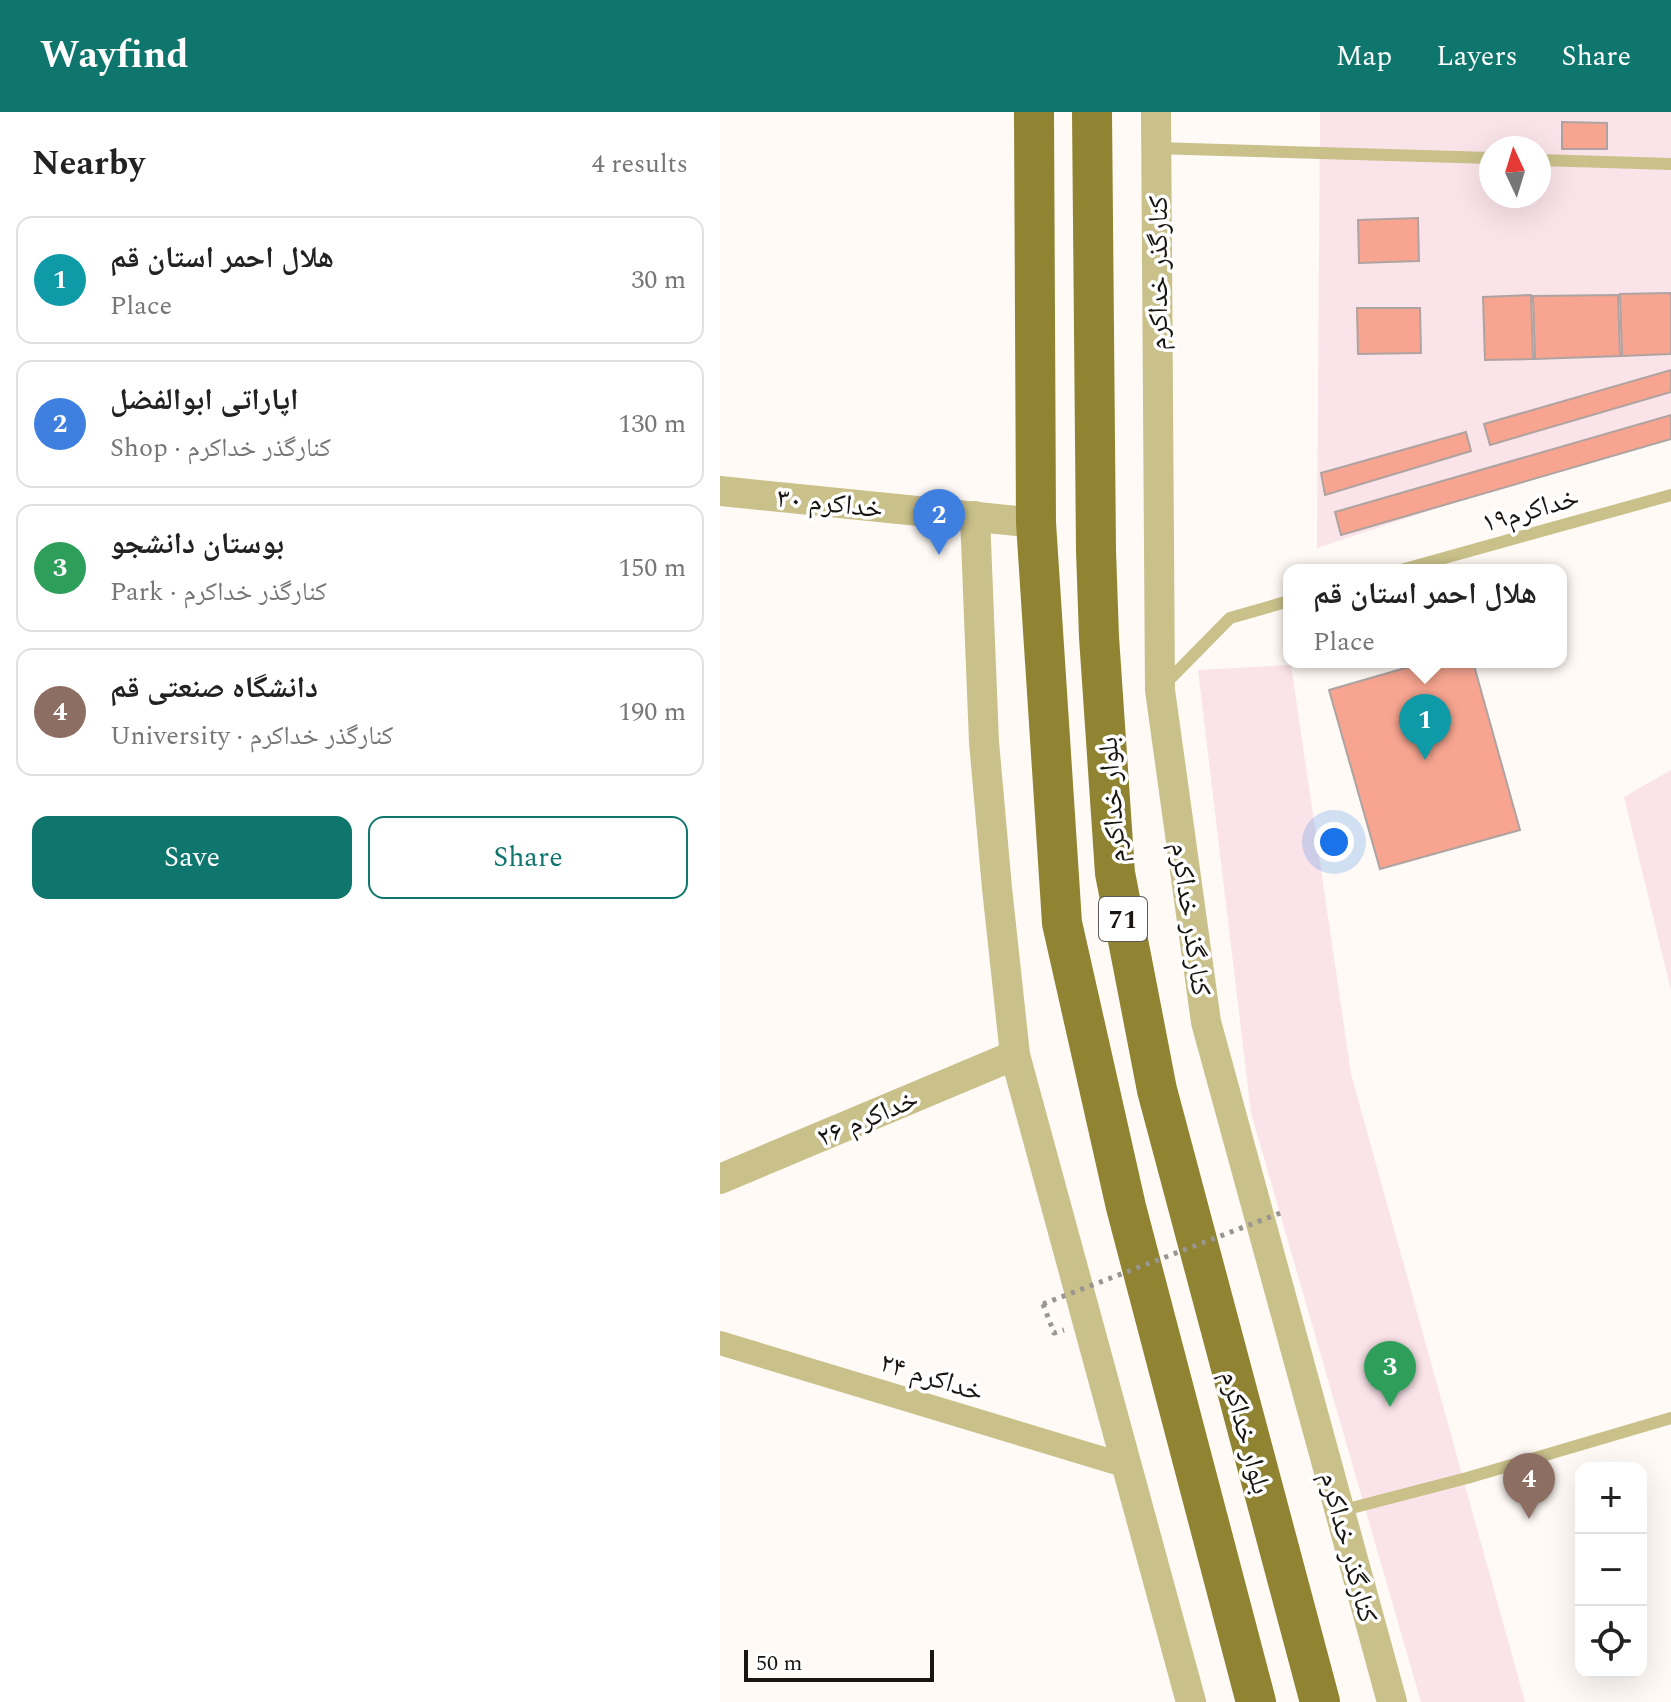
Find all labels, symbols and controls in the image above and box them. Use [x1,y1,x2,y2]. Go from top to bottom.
text: Wayfind [40,27,189,85]
text: Map [1336,35,1392,78]
text: Layers [1436,35,1518,78]
text: Share [1562,35,1631,78]
north arrow [1479,136,1551,208]
text: Nearby [32,138,145,190]
text: 4 results [592,144,688,184]
street label: کنارگذر خداکرم [1137,195,1180,350]
text: هلال احمر استان قم [110,235,334,281]
text: 1 [53,260,67,300]
text: 30 m [631,260,686,300]
text: Place [110,286,172,326]
text: اپاراتی ابوالفضل [110,377,298,423]
text: 2 [53,404,67,444]
text: 130 m [618,404,686,444]
text: Shop · کنارگذر خداکرم [110,428,331,468]
street label: ۱۹خداکرم [1477,476,1584,545]
street label: خداکرم ۳۰ [775,477,885,530]
pin: 2 [913,489,965,555]
text: بوستان دانشجو [110,521,284,567]
text: 3 [53,548,67,588]
text: 150 m [618,548,686,588]
popup [1283,564,1567,668]
text: هلال احمر استان قم [1313,571,1537,617]
text: Park · کنارگذر خداکرم [110,572,327,612]
text: Place [1313,622,1375,662]
text: دانشگاه صنعتی قم [110,665,318,711]
text: 4 [53,692,67,732]
text: 190 m [618,692,686,732]
pin: 1 [1399,694,1451,760]
text: University · کنارگذر خداکرم [110,716,393,756]
street label: بلوار خداکرم [1087,735,1138,864]
button: Save [32,816,352,899]
button: Share [368,816,688,899]
your location [1314,822,1354,862]
street label: کنارگذر خداکرم [1158,840,1223,999]
road number: 71 [1099,897,1147,941]
street label: ۲۶ خداکرم [810,1078,925,1159]
street label: ۲۴ خداکرم [874,1341,989,1414]
pin: 3 [1364,1341,1416,1407]
street label: بلوار خداکرم [1208,1366,1283,1499]
pin: 4 [1503,1453,1555,1519]
map controls [1575,1462,1647,1678]
button: + [1575,1462,1647,1534]
street label: کنارگذر خداکرم [1308,1467,1389,1628]
button: − [1575,1534,1647,1606]
button: locate [1575,1606,1647,1678]
scale bar [744,1646,934,1682]
text: 50 m [756,1647,802,1680]

